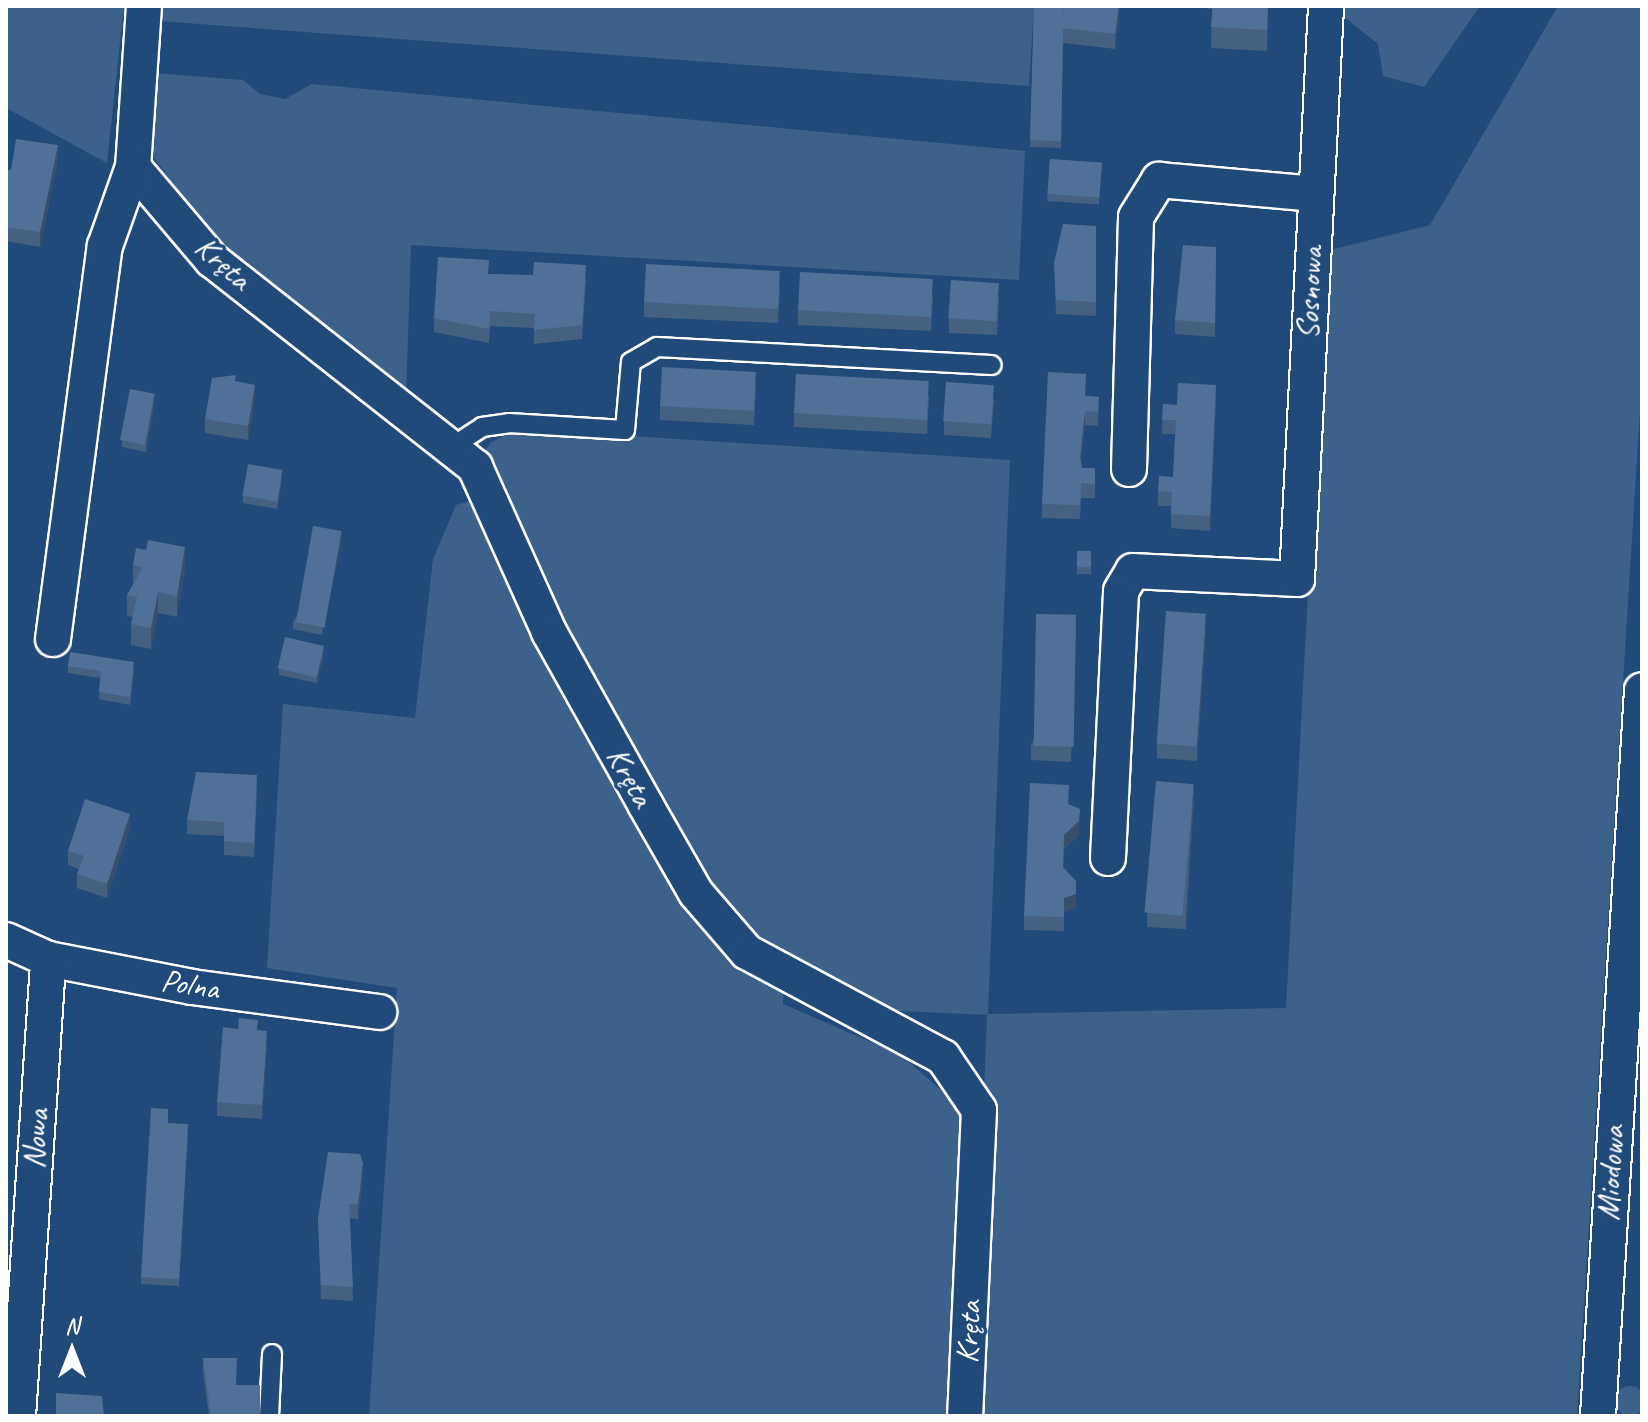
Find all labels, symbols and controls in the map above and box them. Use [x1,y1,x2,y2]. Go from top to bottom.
street label: Kręta [187,228,259,298]
street label: Sosnowa [1288,246,1332,340]
street label: Kręta [598,740,662,814]
street label: Polna [158,962,222,1008]
street label: Nowa [15,1108,57,1170]
street label: Miodowa [1589,1125,1633,1221]
street label: Kręta [948,1300,990,1364]
north arrow [32,1310,112,1390]
text: N [65,1312,79,1340]

